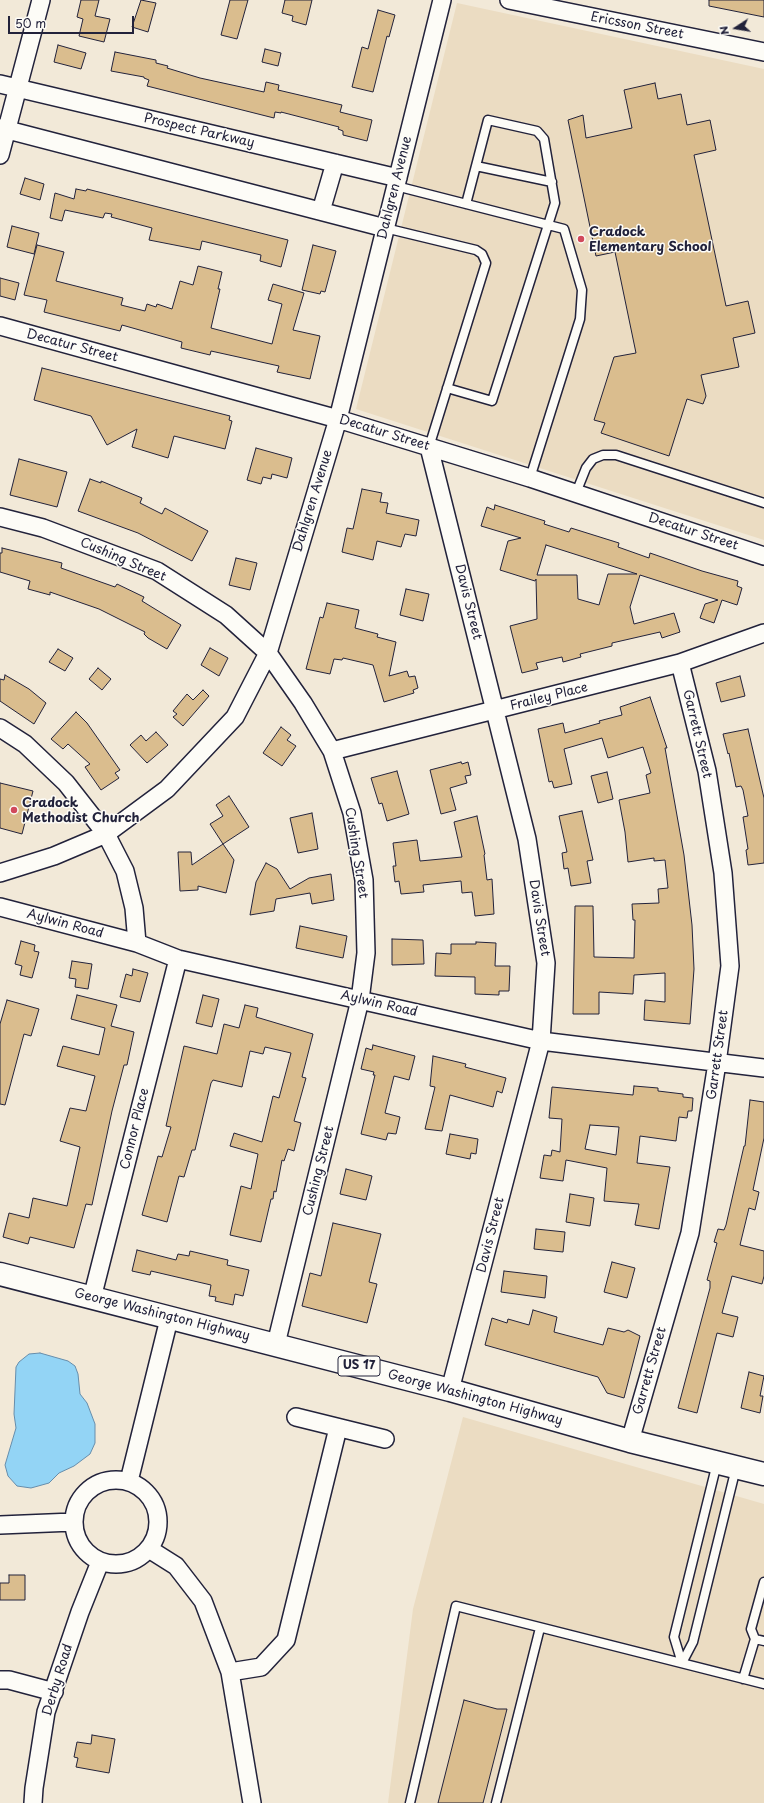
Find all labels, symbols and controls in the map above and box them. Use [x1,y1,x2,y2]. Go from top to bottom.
scale bar [10,8,136,34]
north arrow [716,8,756,48]
street label: Ericsson Street [589,9,685,43]
text: 50 m [15,14,46,32]
text: N [715,25,733,37]
street label: Prospect Parkway [142,111,256,151]
street label: Dahlgren Avenue [375,135,415,241]
place label: Cradock Elementary School [589,224,711,255]
marker: Cradock Elementary School [576,234,586,244]
street label: Decatur Street [25,326,119,366]
street label: Decatur Street [337,412,431,454]
street label: Dahlgren Avenue [290,448,336,554]
street label: Decatur Street [646,510,740,554]
street label: Cushing Street [78,535,168,585]
street label: Davis Street [451,563,485,641]
street label: Frailey Place [508,680,590,714]
street label: Garrett Street [679,688,715,780]
place label: Cradock Methodist Church [22,795,139,826]
marker: Cradock Methodist Church [9,805,19,815]
street label: Cushing Street [341,806,371,900]
street label: Davis Street [525,879,553,957]
street label: Aylwin Road [25,906,105,942]
street label: Aylwin Road [339,988,419,1020]
street label: Garrett Street [704,1009,732,1101]
street label: Connor Place [117,1087,153,1171]
street label: Cushing Street [300,1124,338,1218]
street label: Davis Street [474,1196,508,1274]
street label: George Washington Highway [73,1286,251,1344]
street label: Garrett Street [630,1325,670,1417]
road number: US 17 [338,1356,380,1376]
street label: George Washington Highway [386,1367,564,1429]
street label: Derby Road [40,1642,76,1718]

